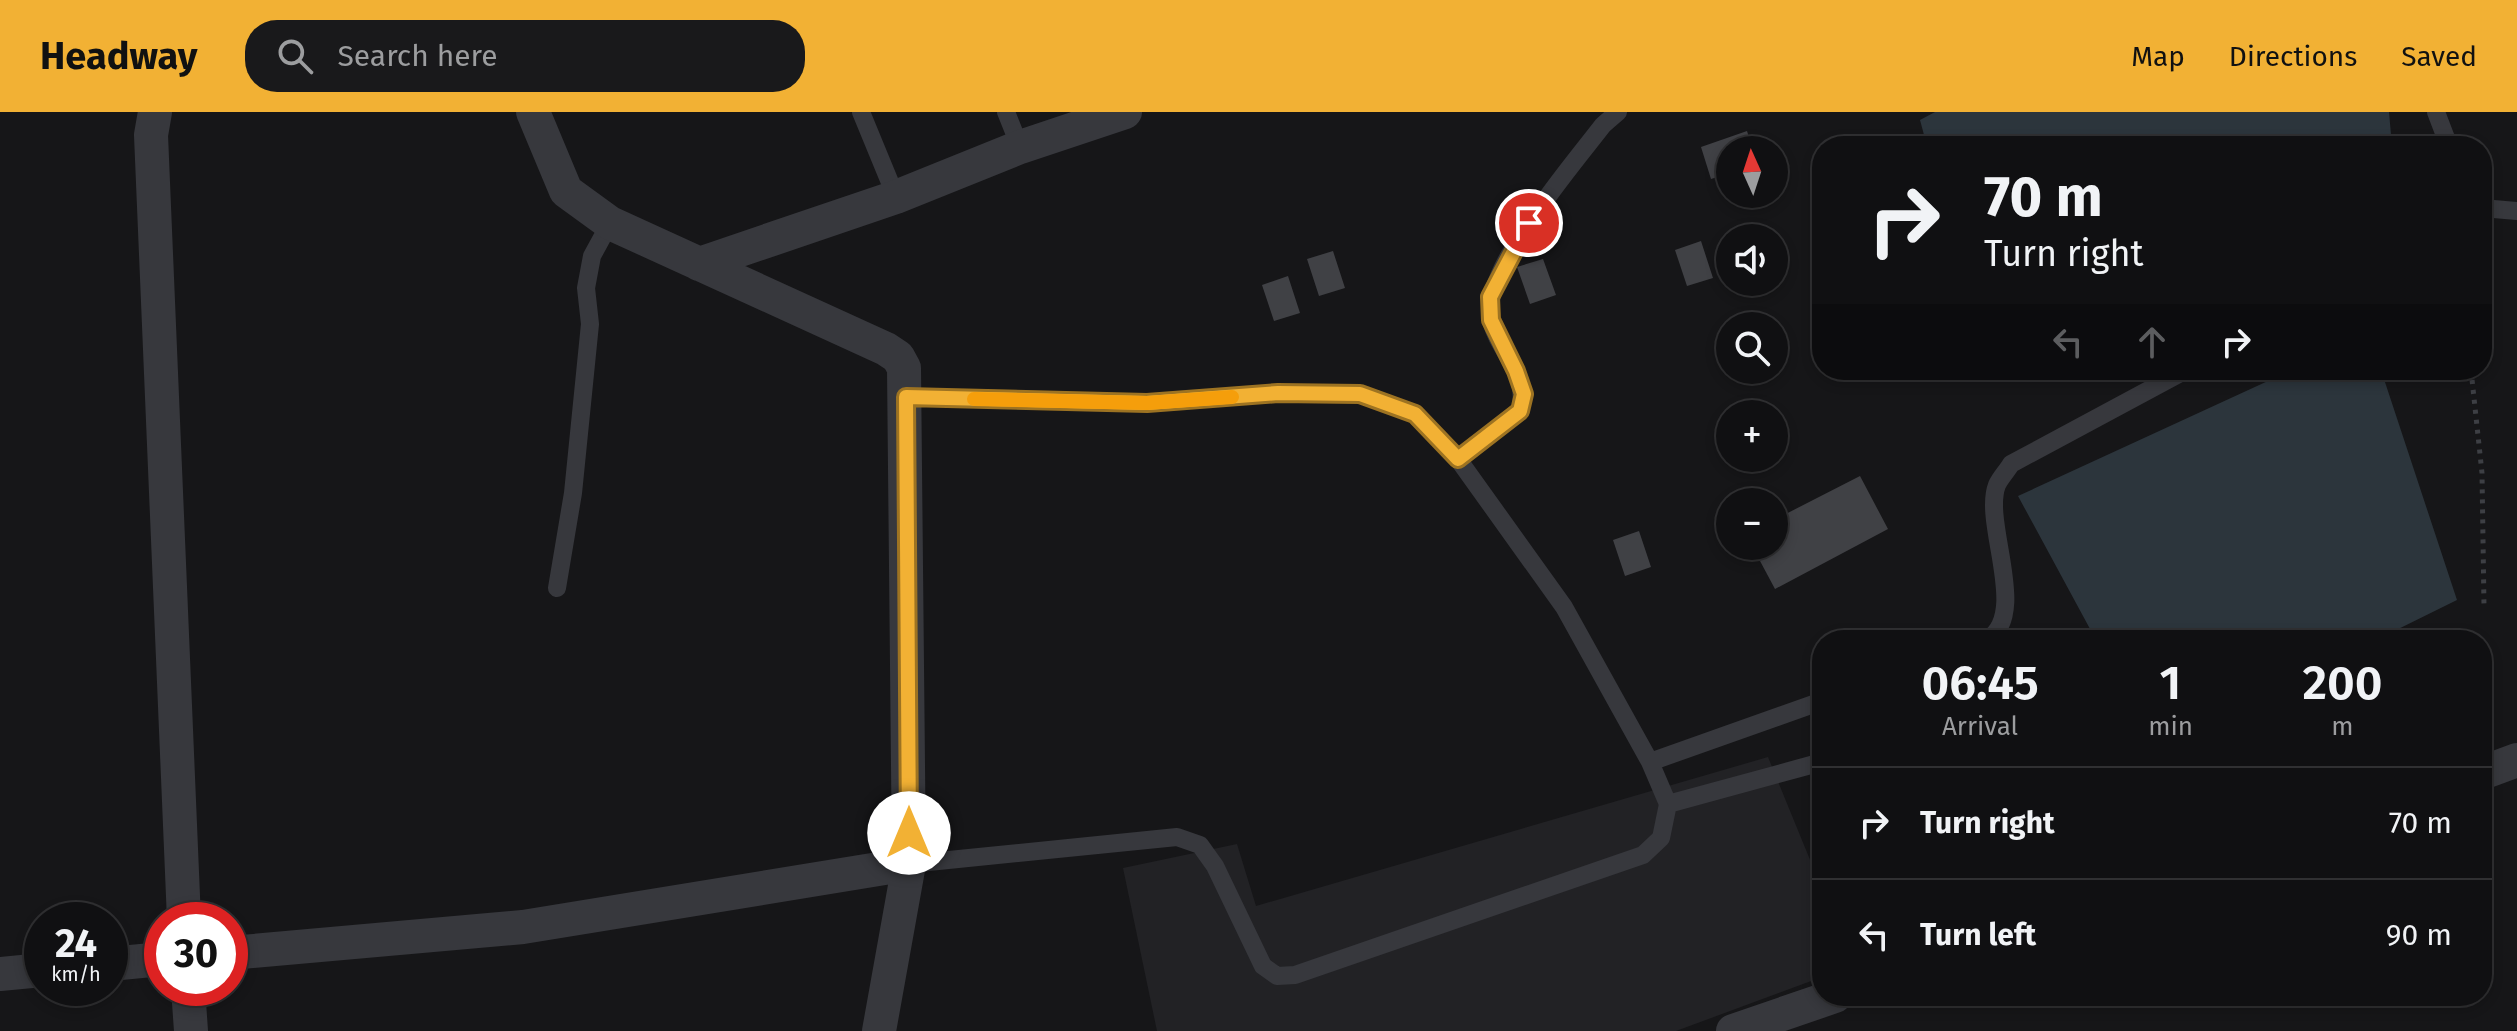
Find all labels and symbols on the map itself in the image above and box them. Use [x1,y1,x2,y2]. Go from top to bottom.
north arrow [1716,136,1788,208]
pin [1495,189,1563,257]
position arrow [867,791,951,875]
speed limit sign: 30 [144,902,248,1006]

